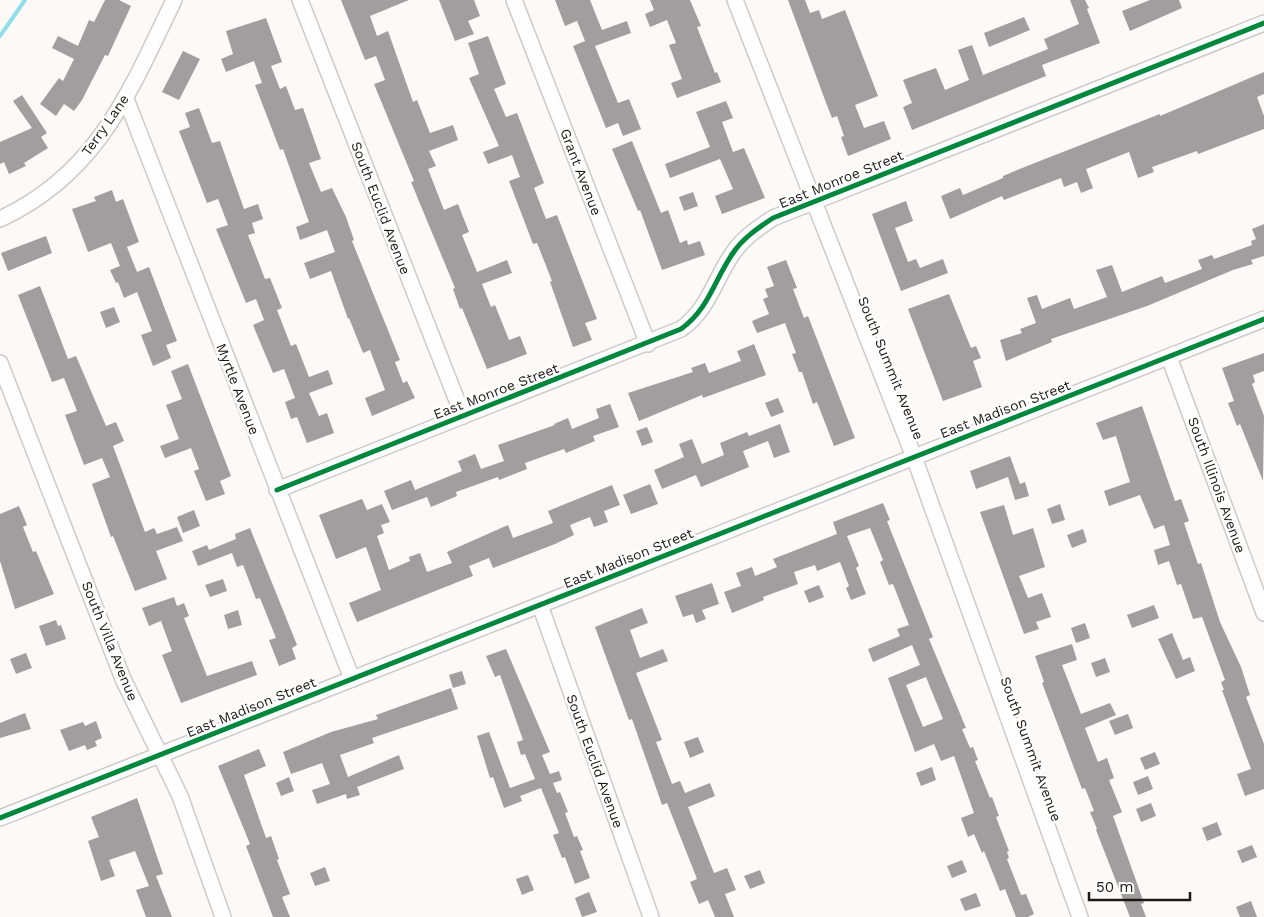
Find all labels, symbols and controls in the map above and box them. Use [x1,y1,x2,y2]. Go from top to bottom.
street label: Terry Lane [78,91,132,159]
street label: Grant Avenue [557,126,605,218]
street label: South Euclid Avenue [348,139,414,277]
street label: East Monroe Street [776,147,906,211]
street label: South Summit Avenue [855,294,927,442]
street label: Myrtle Avenue [213,341,263,437]
street label: East Monroe Street [431,360,561,422]
street label: East Madison Street [937,377,1073,441]
street label: South Illinois Avenue [1185,415,1249,555]
street label: East Madison Street [561,525,695,591]
street label: South Villa Avenue [79,579,141,703]
street label: East Madison Street [184,674,318,740]
street label: South Summit Avenue [997,674,1065,824]
street label: South Euclid Avenue [563,692,627,830]
scale bar [1089,870,1190,902]
text: 50 m [1096,878,1133,896]

